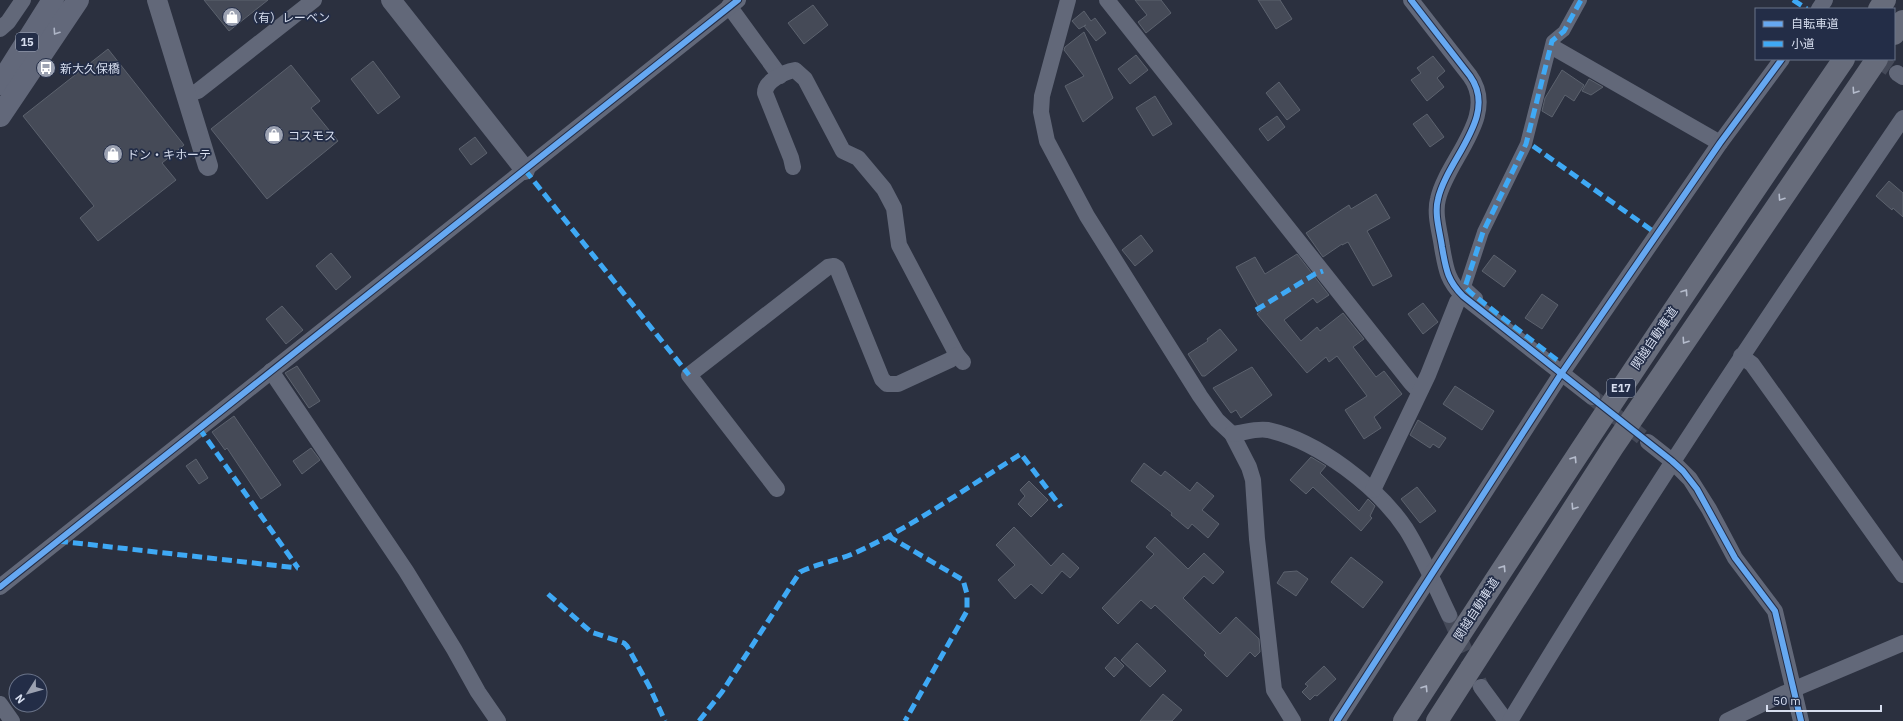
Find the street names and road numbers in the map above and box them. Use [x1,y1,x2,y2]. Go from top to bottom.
road number: 15 [16,33,38,51]
street label: 関越自動車道 [1628,304,1680,372]
road number: E17 [1607,379,1635,397]
street label: 関越自動車道 [1450,575,1502,643]

